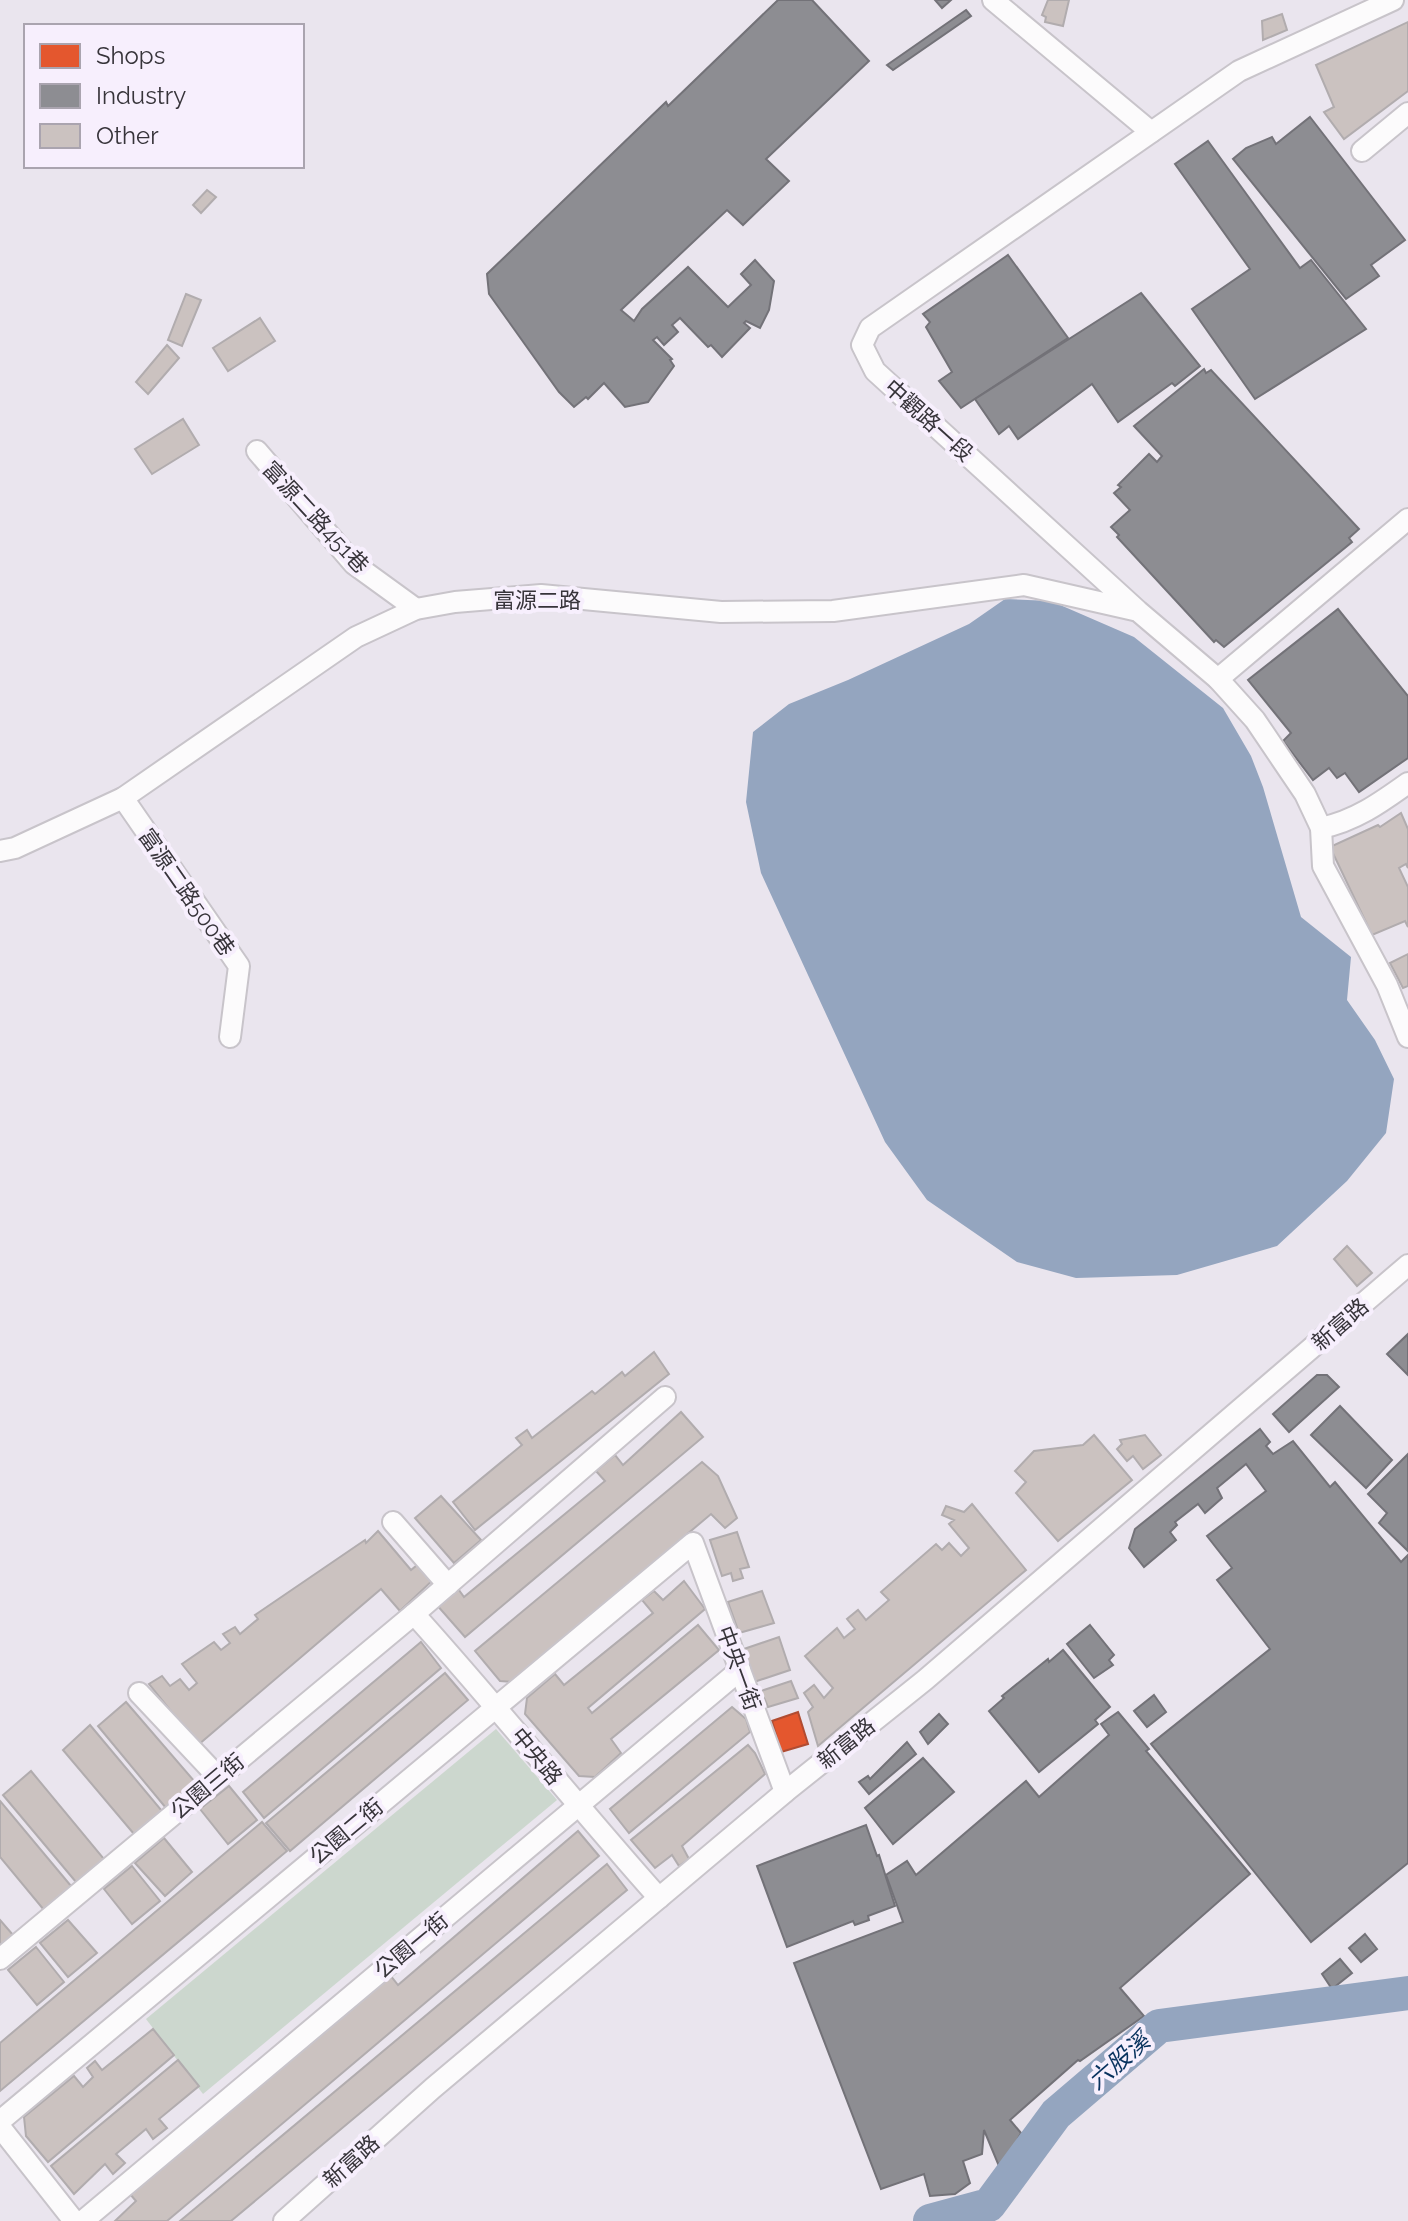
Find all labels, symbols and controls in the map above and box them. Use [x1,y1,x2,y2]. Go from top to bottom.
legend [24,24,304,168]
text: Shops [96,41,165,70]
text: Industry [96,81,186,110]
text: Other [96,121,159,150]
street label: 中觀路一段 [879,374,979,466]
street label: 富源二路451巷 [258,456,374,578]
street label: 富源二路 [493,587,581,613]
street label: 富源二路500巷 [134,824,240,960]
street label: 新富路 [1307,1293,1373,1355]
street label: 中央一街 [712,1622,766,1714]
street label: 新富路 [812,1712,880,1774]
street label: 中央路 [506,1722,568,1790]
street label: 公園三街 [165,1748,249,1824]
street label: 公園二街 [304,1793,388,1869]
street label: 公園一街 [369,1907,453,1983]
water label: 六股溪 [1082,2024,1158,2095]
street label: 新富路 [318,2129,384,2193]

